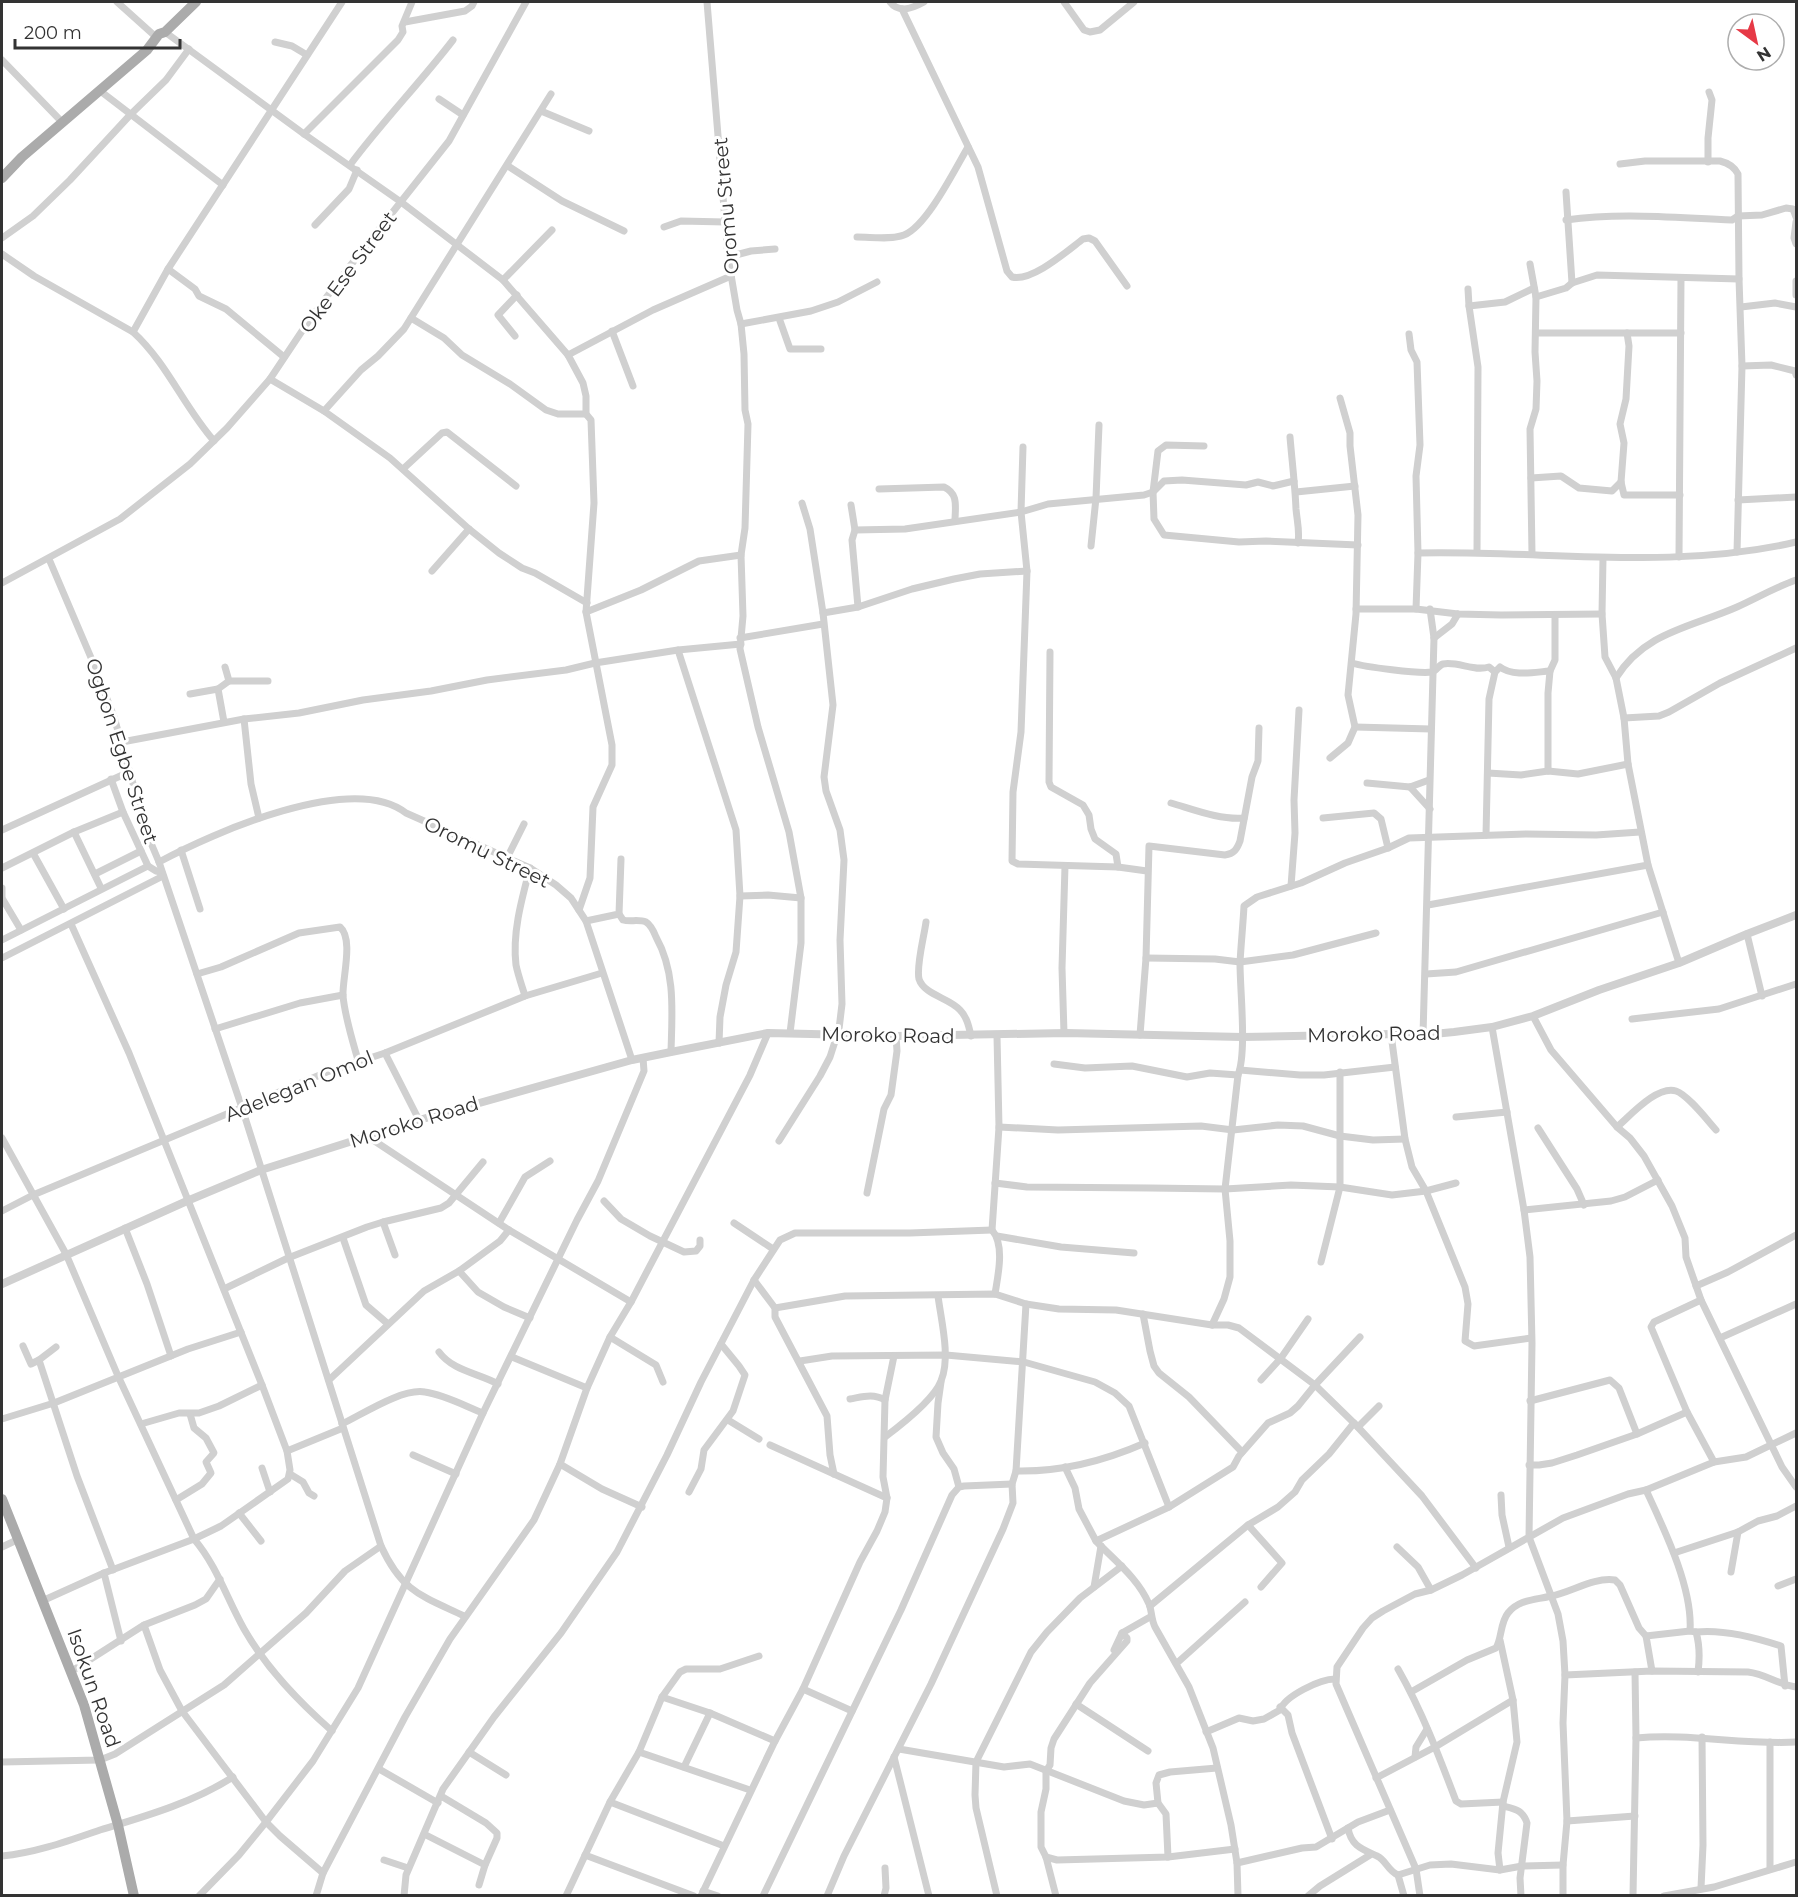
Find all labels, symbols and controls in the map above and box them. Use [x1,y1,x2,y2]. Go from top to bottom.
scale bar [15,12,180,50]
north arrow [1726,12,1786,72]
text: 200 m [24,22,82,44]
text: N [1753,43,1774,66]
street label: Oromu Street [708,136,744,276]
street label: Oke Ese Street [294,206,402,338]
street label: Ogbon Egbe Street [81,655,163,847]
street label: Oromu Street [420,811,554,893]
street label: Moroko Road [1307,1021,1441,1047]
street label: Moroko Road [821,1022,955,1048]
street label: Adelegan Omol [221,1045,377,1127]
street label: Moroko Road [347,1091,481,1153]
street label: Isokun Road [62,1625,126,1751]

